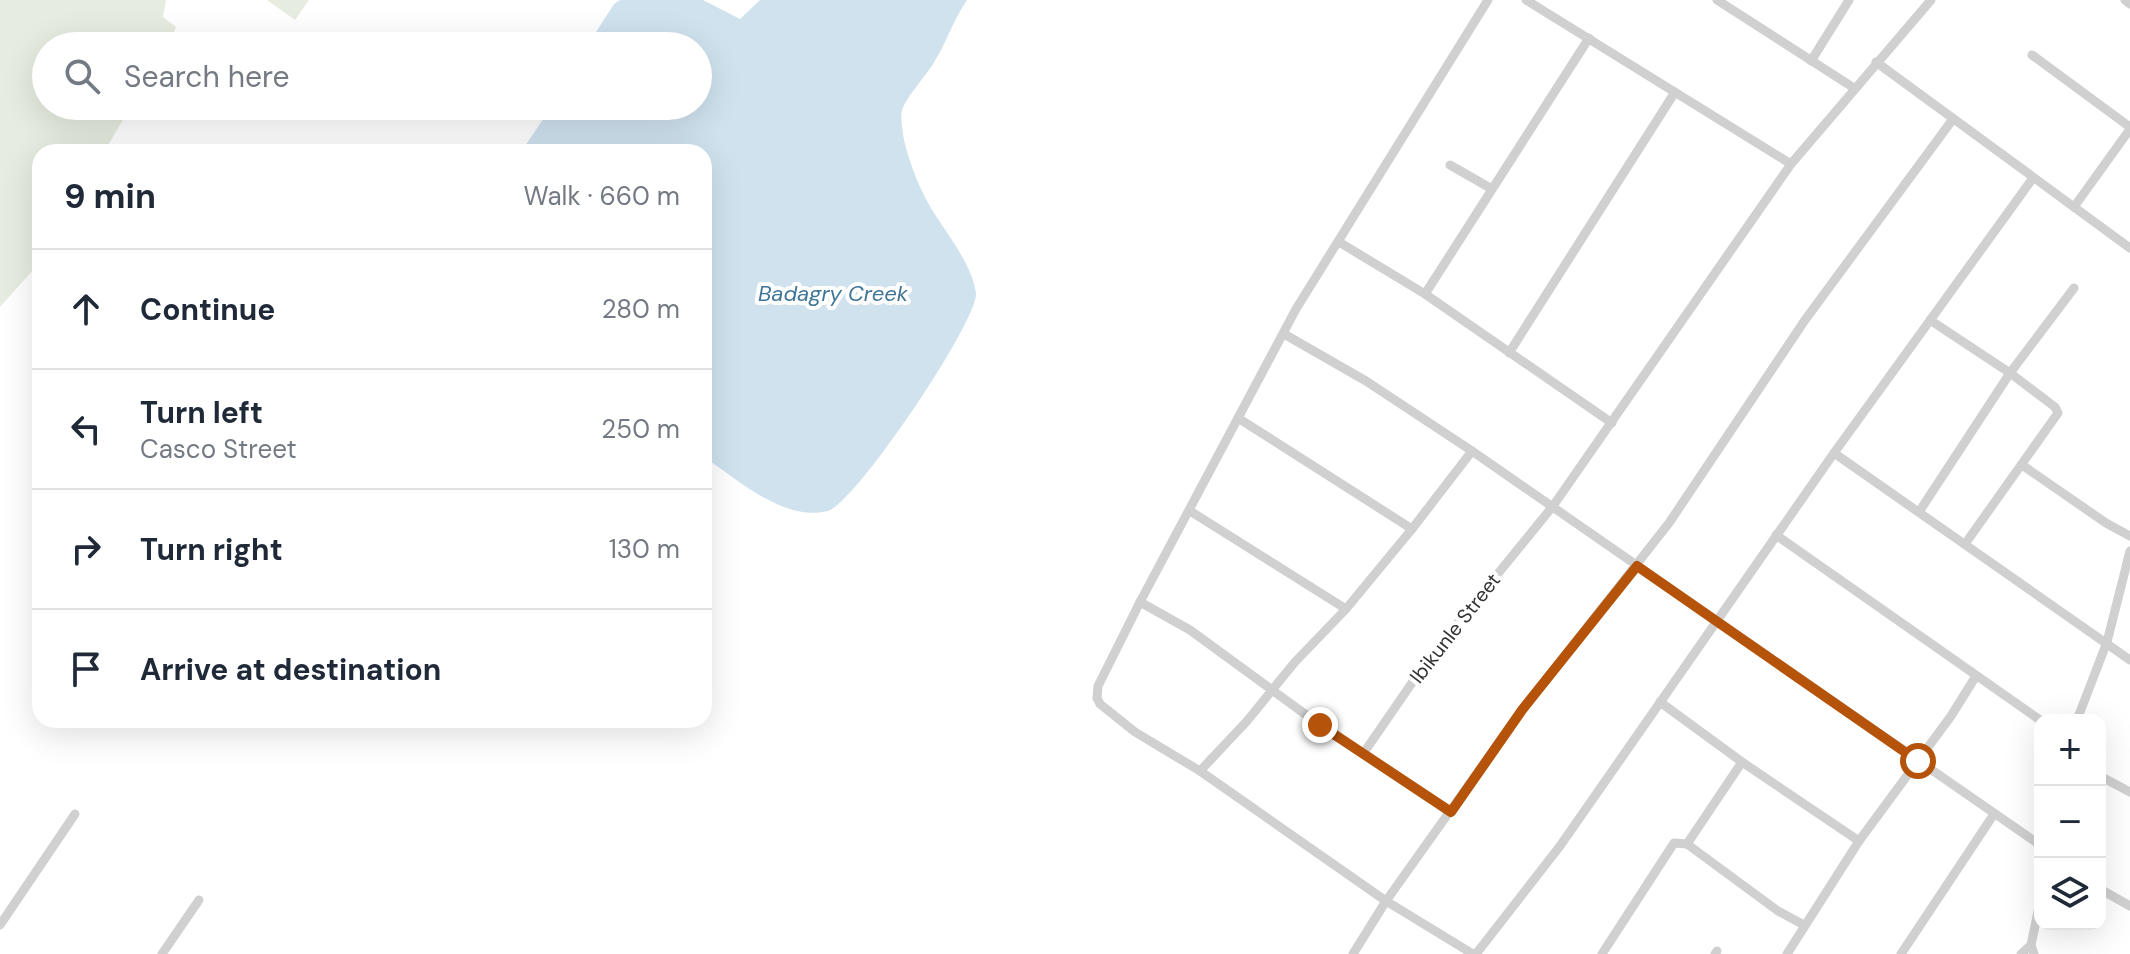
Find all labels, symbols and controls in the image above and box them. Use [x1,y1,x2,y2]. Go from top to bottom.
search box [32,32,712,120]
icon: search [60,54,104,98]
text: Search here [124,57,290,96]
text: 9 min [64,174,156,219]
text: Walk · 660 m [524,179,680,213]
water label: Badagry Creek [758,279,909,308]
icon: ahead [64,287,108,331]
text: Continue [140,290,275,329]
text: 280 m [602,292,680,326]
text: Turn left [140,393,263,432]
icon: left [64,407,108,451]
text: 250 m [601,412,680,446]
text: Casco Street [140,432,297,466]
icon: right [64,527,108,571]
text: Turn right [140,530,283,569]
text: 130 m [609,532,680,566]
street label: Ibikunle Street [1404,568,1506,688]
icon: arrive [64,647,108,691]
text: Arrive at destination [140,650,441,689]
route end [1302,707,1338,743]
map controls [2034,714,2106,930]
button: + [2034,714,2106,786]
route start [1900,743,1936,779]
button: − [2034,786,2106,858]
button: layers [2034,858,2106,930]

